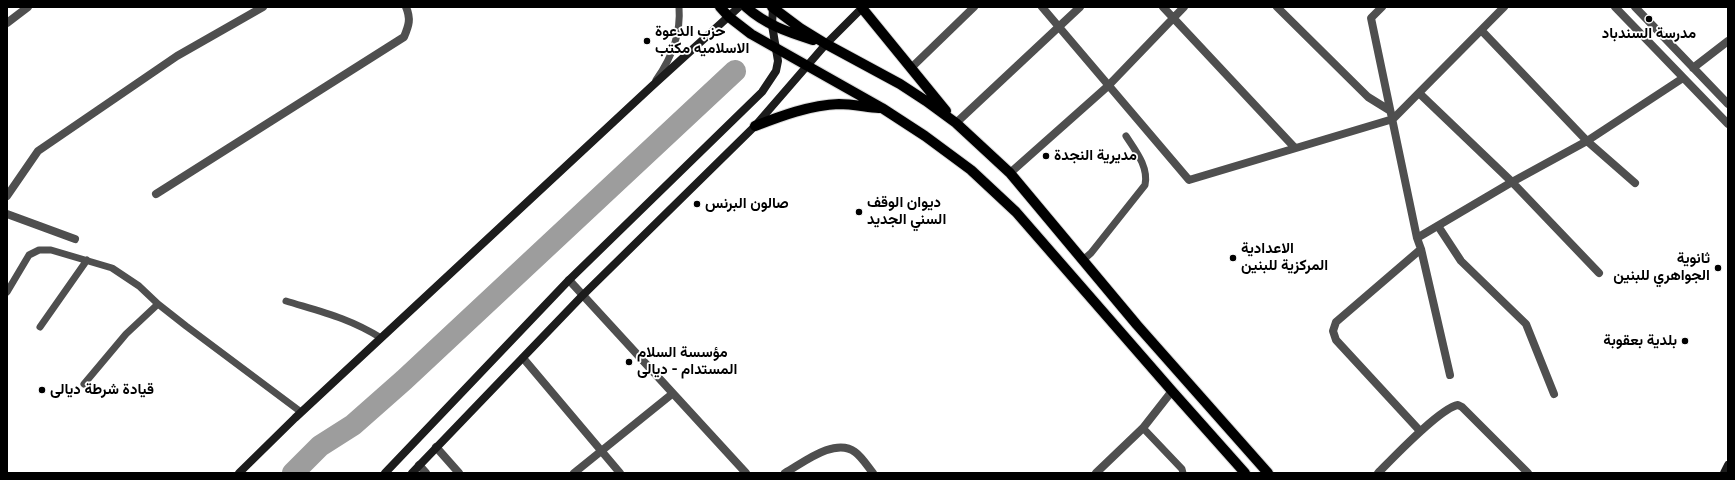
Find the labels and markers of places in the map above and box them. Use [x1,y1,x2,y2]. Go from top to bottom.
marker: مدرسة السندباد [1644,14,1654,24]
place label: حزب الدعوة الاسلاميه مكتب [655,23,749,58]
place label: مدرسة السندباد [1602,25,1696,43]
marker: حزب الدعوة الاسلاميه مكتب [642,36,652,46]
place label: مديرية النجدة [1054,147,1137,165]
marker: مديرية النجدة [1041,151,1051,161]
place label: ديوان الوقف السني الجديد [867,194,946,229]
place label: صالون البرنس [705,195,789,213]
marker: صالون البرنس [692,199,702,209]
marker: ديوان الوقف السني الجديد [854,207,864,217]
place label: الاعدادية المركزية للبنين [1241,240,1328,275]
place label: ثانوية الجواهري للبنين [1613,250,1710,285]
marker: الاعدادية المركزية للبنين [1228,253,1238,263]
marker: ثانوية الجواهري للبنين [1713,263,1723,273]
place label: بلدية بعقوبة [1603,332,1677,350]
marker: بلدية بعقوبة [1680,336,1690,346]
place label: مؤسسة السلام المستدام - ديالى [637,344,737,379]
marker: مؤسسة السلام المستدام - ديالى [624,357,634,367]
place label: قيادة شرطة ديالى [50,381,154,399]
marker: قيادة شرطة ديالى [37,385,47,395]

